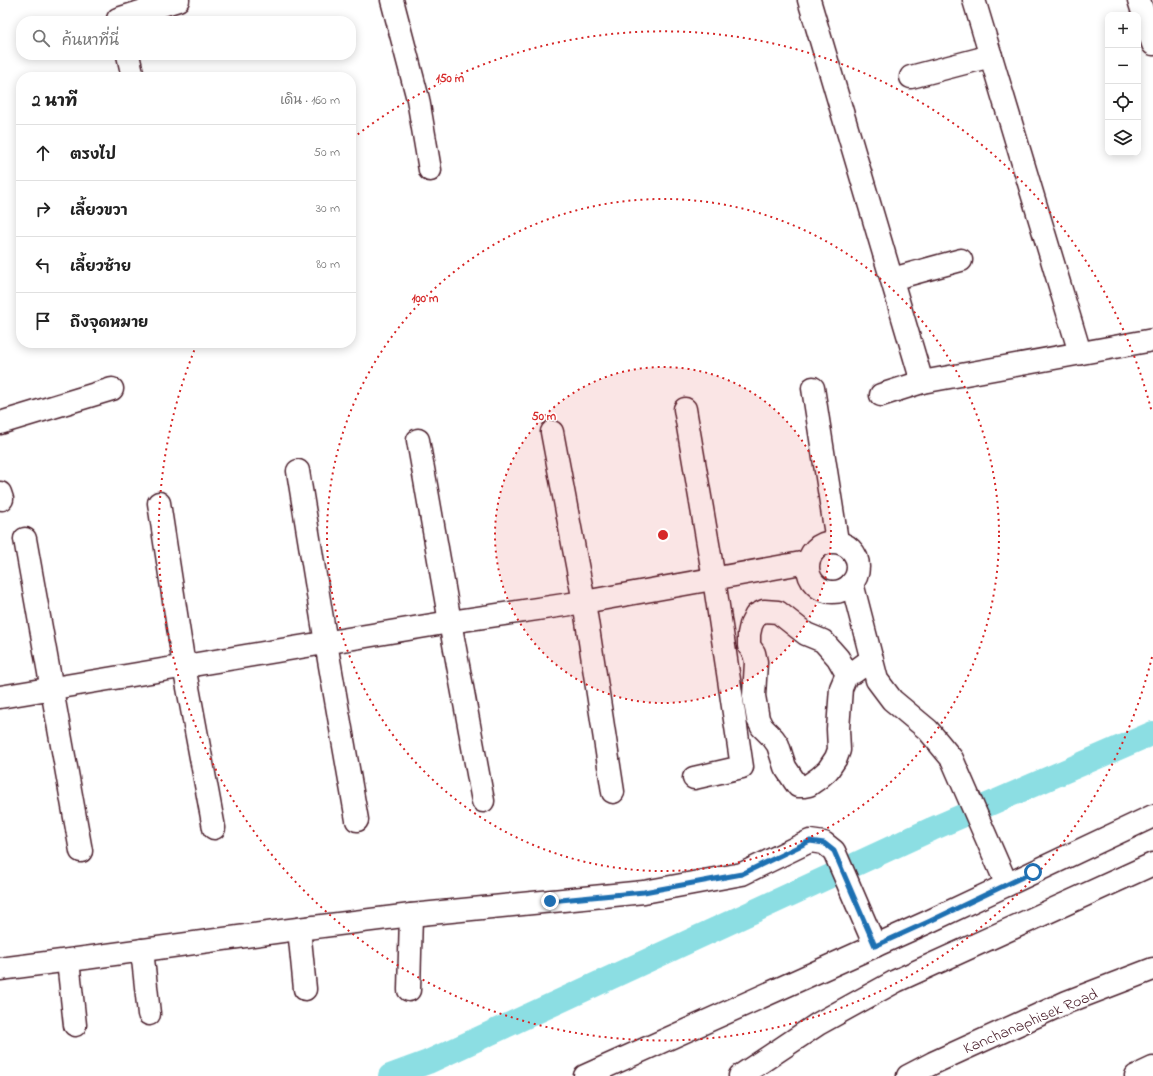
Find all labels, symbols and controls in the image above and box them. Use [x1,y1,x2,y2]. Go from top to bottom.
map controls [1105,12,1141,156]
button: + [1105,12,1141,48]
search box [16,16,356,60]
icon: search [30,27,52,49]
text: ค้นหาที่นี่ [62,30,119,52]
button: − [1105,48,1141,84]
text: 150 m [436,70,465,88]
button: locate [1105,84,1141,120]
text: 2 นาที [32,89,77,114]
text: เดิน · 160 m [280,91,340,110]
button: layers [1105,120,1141,156]
icon: ahead [32,142,54,164]
text: 50 m [314,143,340,162]
text: ตรงไป [70,144,116,166]
icon: right [32,198,54,220]
text: 30 m [316,199,340,218]
text: เลี้ยวขวา [70,200,128,222]
icon: left [32,254,54,276]
text: 80 m [316,255,340,274]
text: เลี้ยวซ้าย [70,256,131,278]
text: 100 m [412,290,439,308]
icon: arrive [32,310,54,332]
text: ถึงจุดหมาย [70,312,148,334]
text: 50 m [532,408,557,426]
centre of rings [656,528,670,542]
route start [1024,863,1042,881]
route end [541,892,559,910]
street label: Kanchanaphisek Road [960,983,1102,1061]

